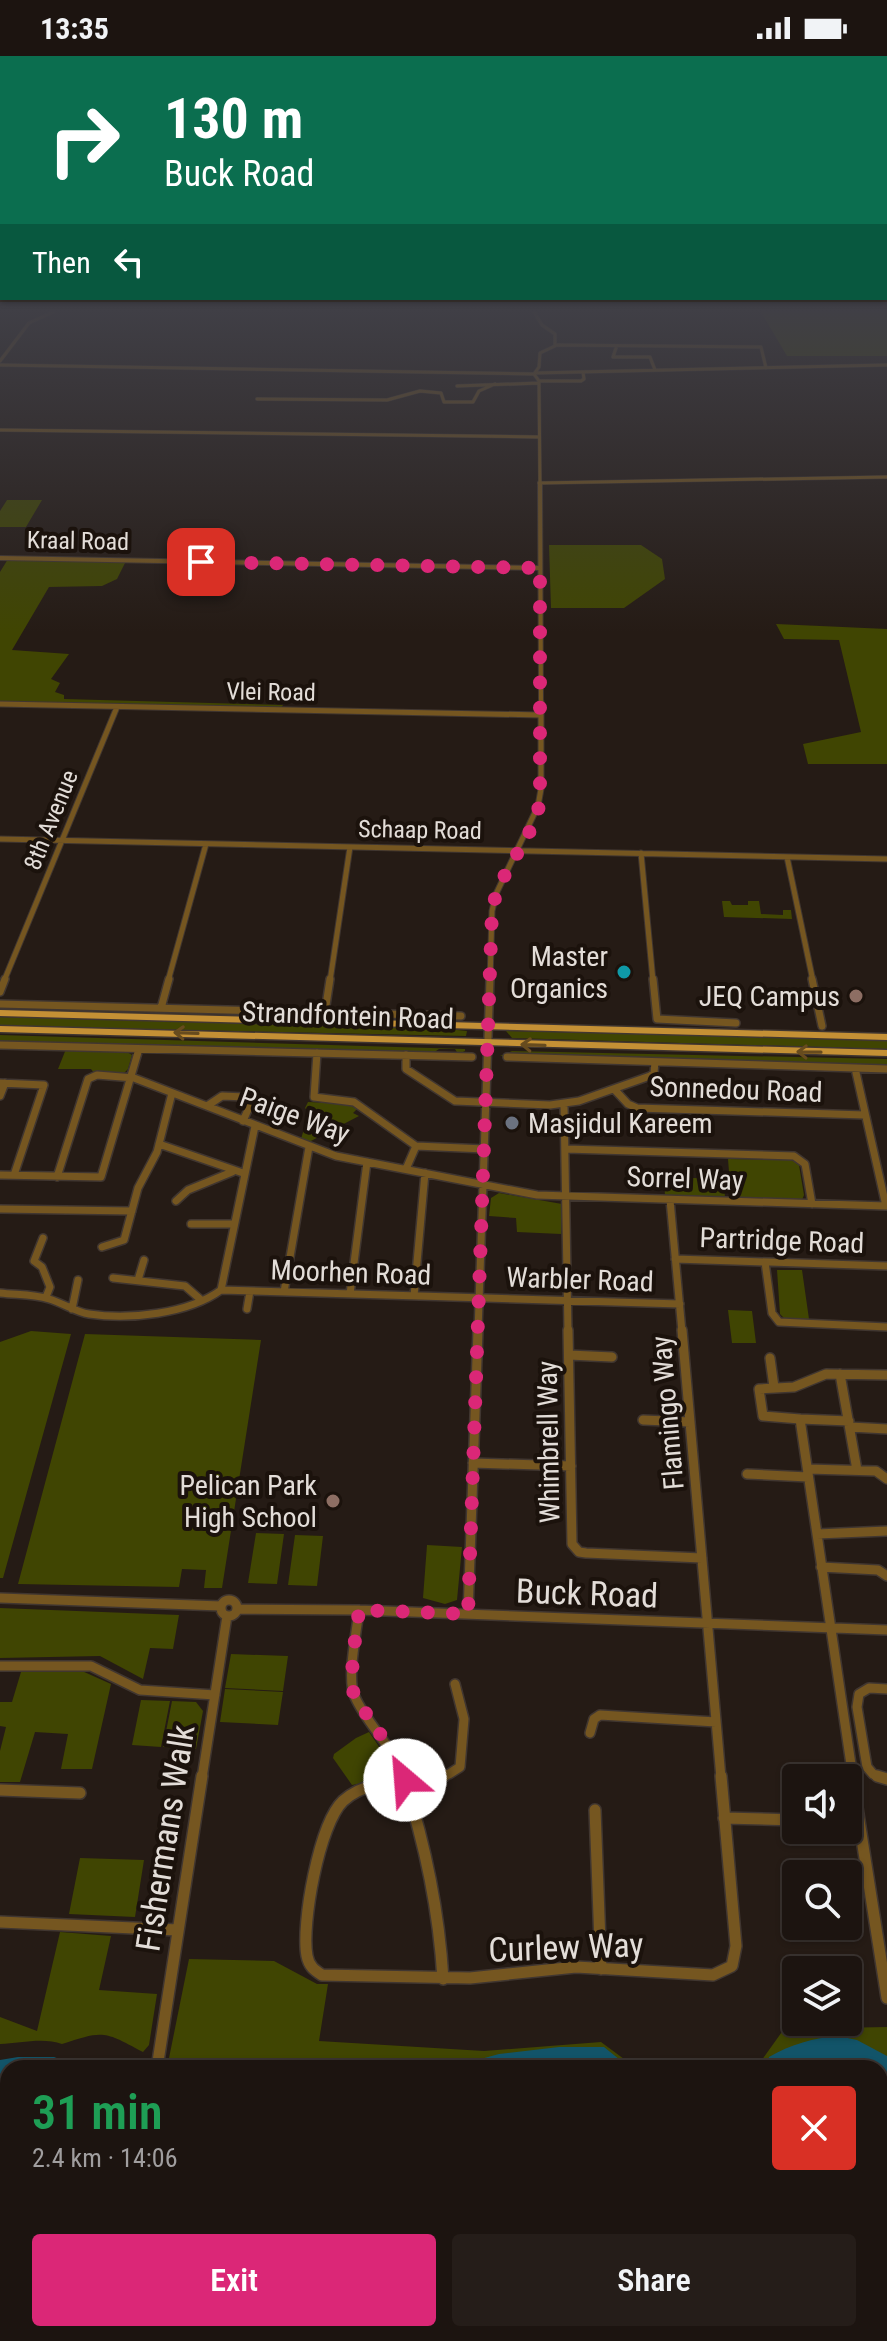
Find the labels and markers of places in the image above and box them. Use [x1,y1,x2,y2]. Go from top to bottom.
pin [167,528,235,596]
place label: Master Organics [510,940,608,1005]
marker: Master Organics [615,963,633,981]
place label: JEQ Campus [699,980,840,1013]
marker: JEQ Campus [847,987,865,1005]
place label: Masjidul Kareem [528,1107,713,1140]
marker: Masjidul Kareem [503,1114,521,1132]
place label: Pelican Park High School [179,1469,317,1534]
marker: Pelican Park High School [324,1492,342,1510]

